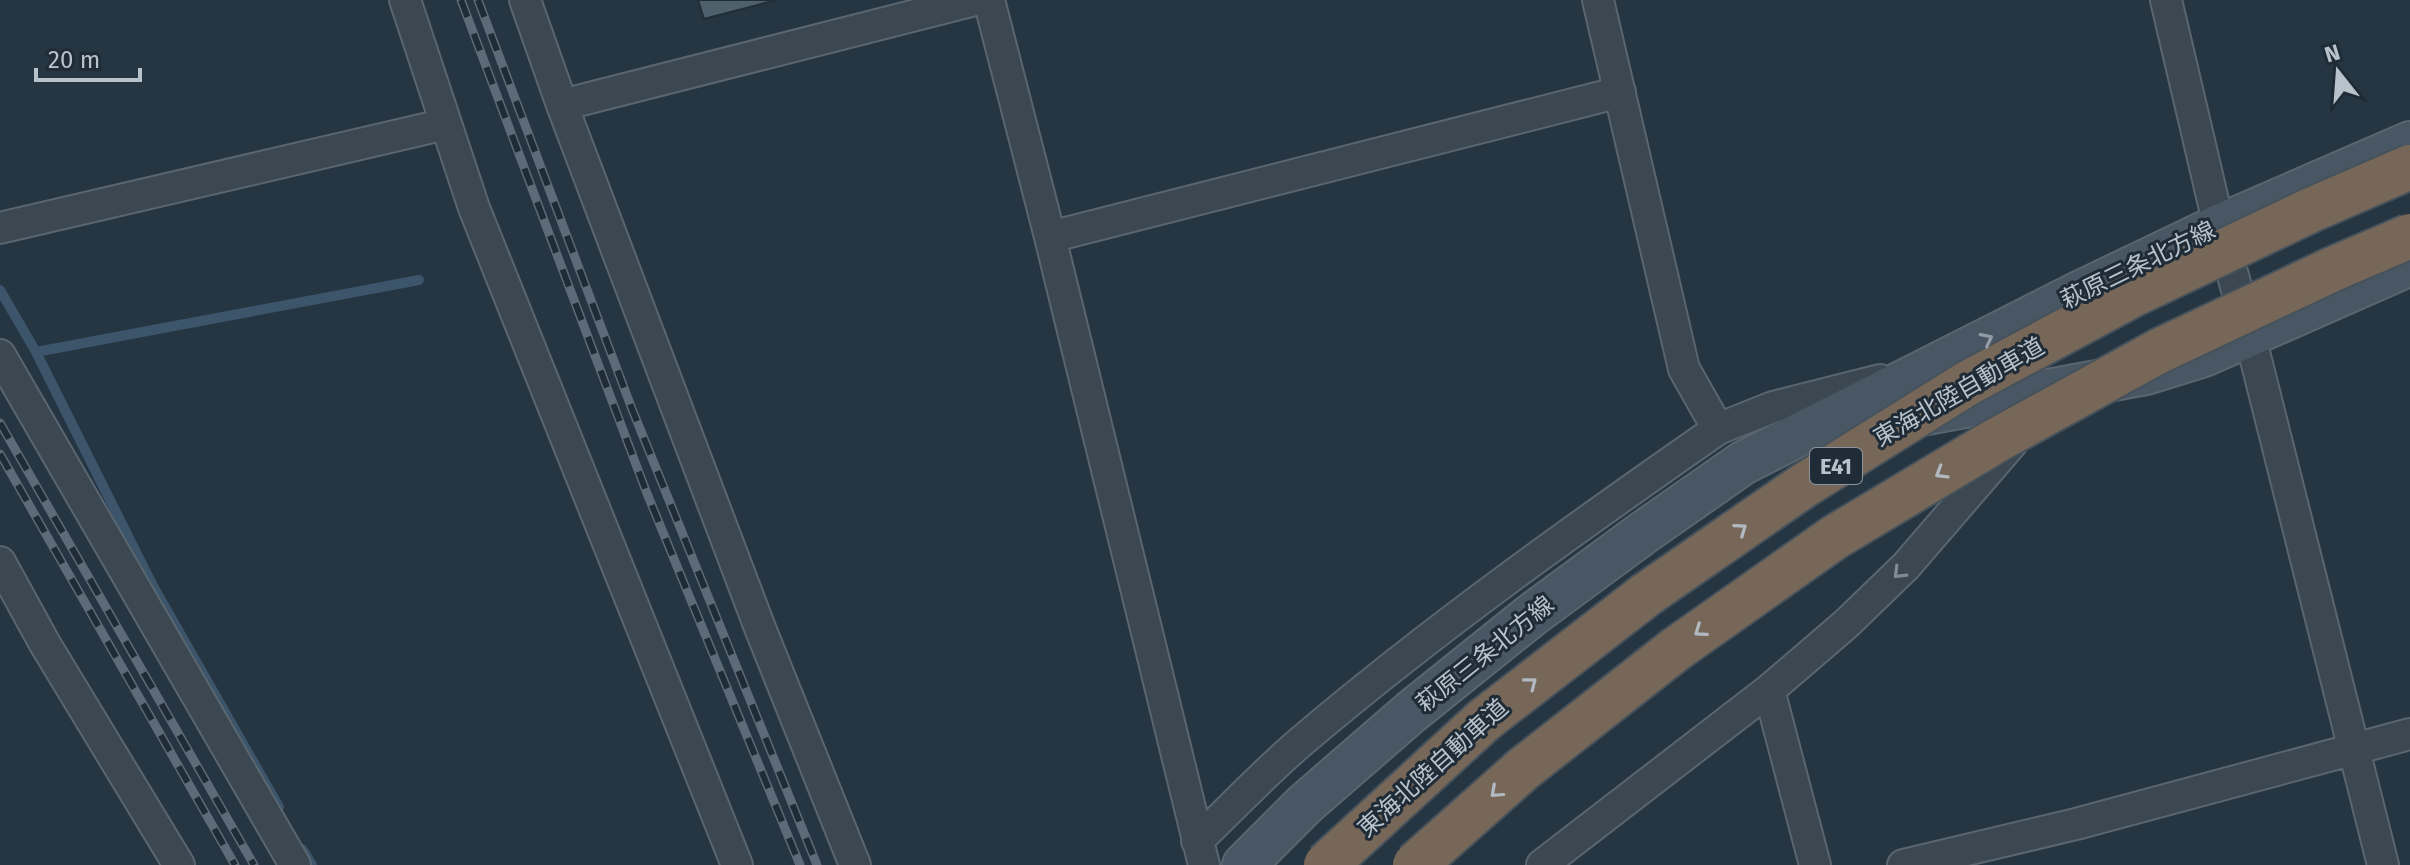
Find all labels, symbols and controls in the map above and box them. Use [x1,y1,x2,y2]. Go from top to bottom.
scale bar [36,32,140,82]
north arrow [2298,32,2378,112]
text: N [2321,38,2343,68]
text: 20 m [48,46,100,74]
street label: 萩原三条北方線 [2056,216,2220,314]
street label: 東海北陸自動車道 [1869,332,2049,452]
one-way arrow [1979,333,1994,349]
road number: E41 [1810,448,1862,484]
one-way arrow [1935,463,1950,479]
one-way arrow [1732,524,1746,539]
one-way arrow [1894,564,1908,578]
street label: 萩原三条北方線 [1411,590,1559,718]
one-way arrow [1695,621,1709,636]
one-way arrow [1522,679,1537,693]
street label: 東海北陸自動車道 [1352,693,1514,843]
one-way arrow [1491,783,1506,797]

